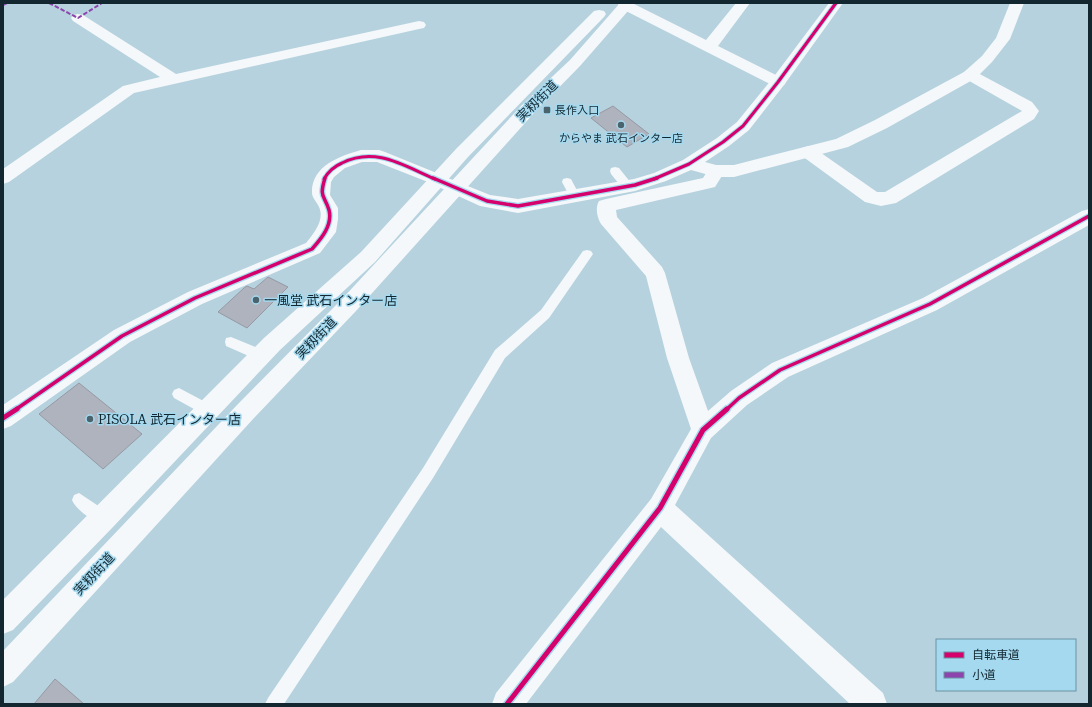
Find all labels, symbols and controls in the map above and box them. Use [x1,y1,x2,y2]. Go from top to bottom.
street label: 実籾街道 [513,77,561,125]
place label: 長作入口 [555,104,599,117]
marker: 長作入口 [542,105,552,115]
marker: からやま 武石インター店 [616,120,626,130]
place label: からやま 武石インター店 [559,132,683,145]
place label: 一風堂 武石インター店 [264,293,397,308]
marker: 一風堂 武石インター店 [251,295,261,305]
street label: 実籾街道 [293,314,339,362]
place label: PISOLA 武石インター店 [98,412,241,427]
marker: PISOLA 武石インター店 [85,414,95,424]
street label: 実籾街道 [71,550,117,598]
legend [936,639,1076,691]
text: 自転車道 [972,648,1020,662]
text: 小道 [972,668,996,682]

